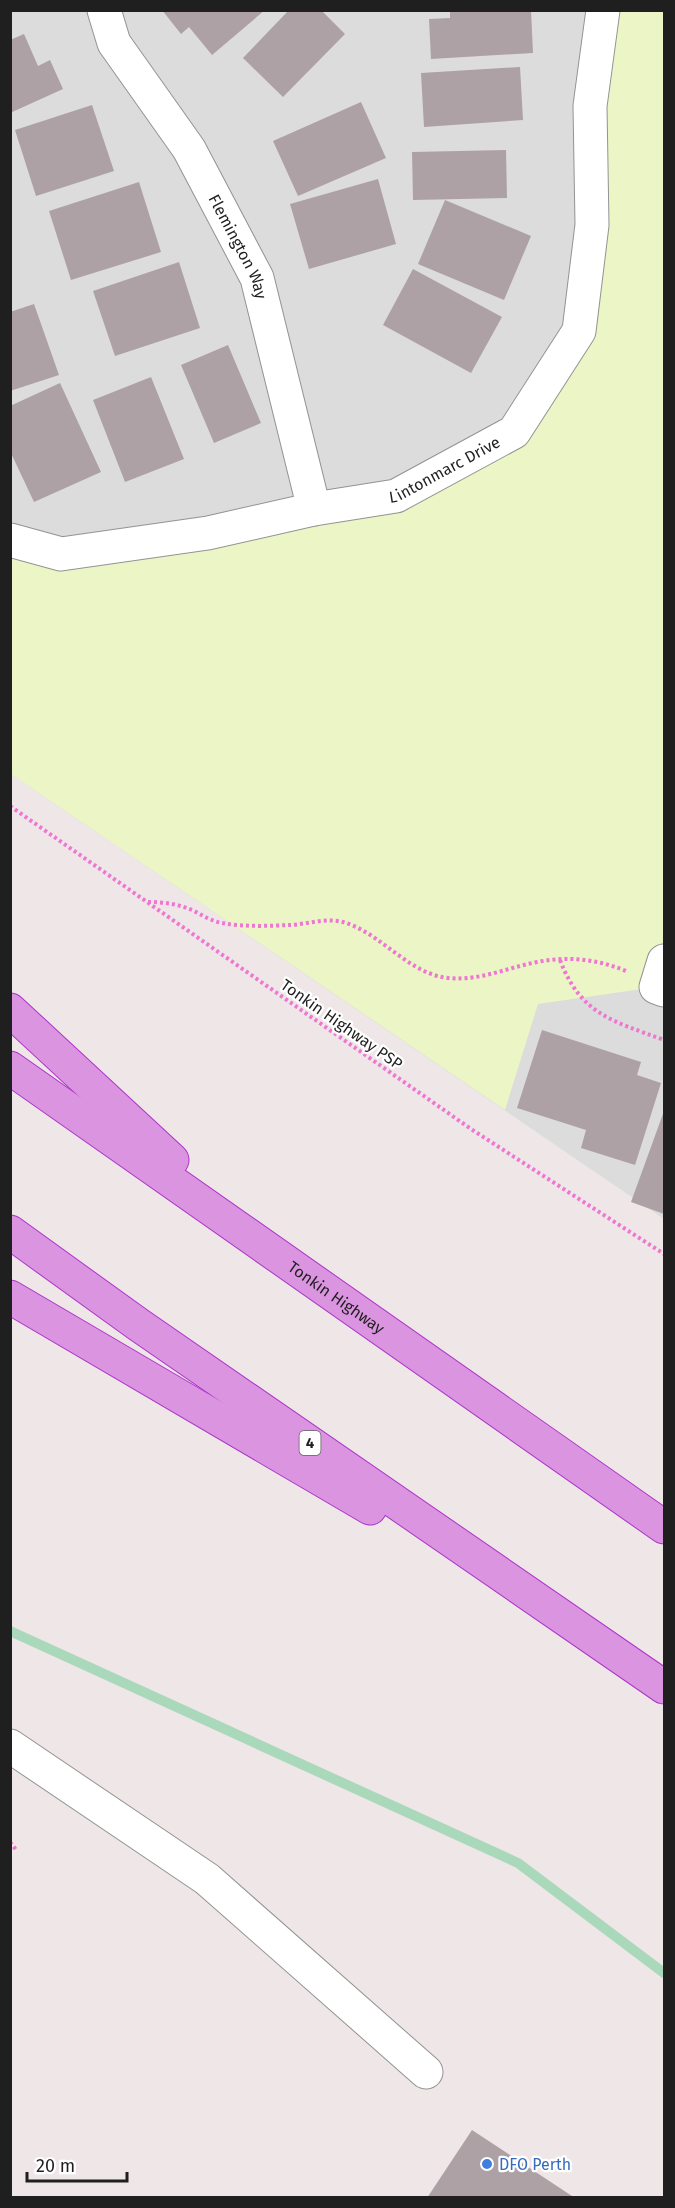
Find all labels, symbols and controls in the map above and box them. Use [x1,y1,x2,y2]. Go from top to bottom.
street label: Flemington Way [205,191,271,301]
street label: Lintonmarc Drive [388,432,503,507]
street label: Tonkin Highway PSP [277,975,406,1074]
street label: Tonkin Highway [284,1257,388,1338]
road number: 4 [300,1431,320,1455]
scale bar [27,2145,128,2183]
text: 20 m [36,2155,75,2177]
place label: DFO Perth [499,2155,571,2174]
marker: DFO Perth [480,2157,494,2171]

